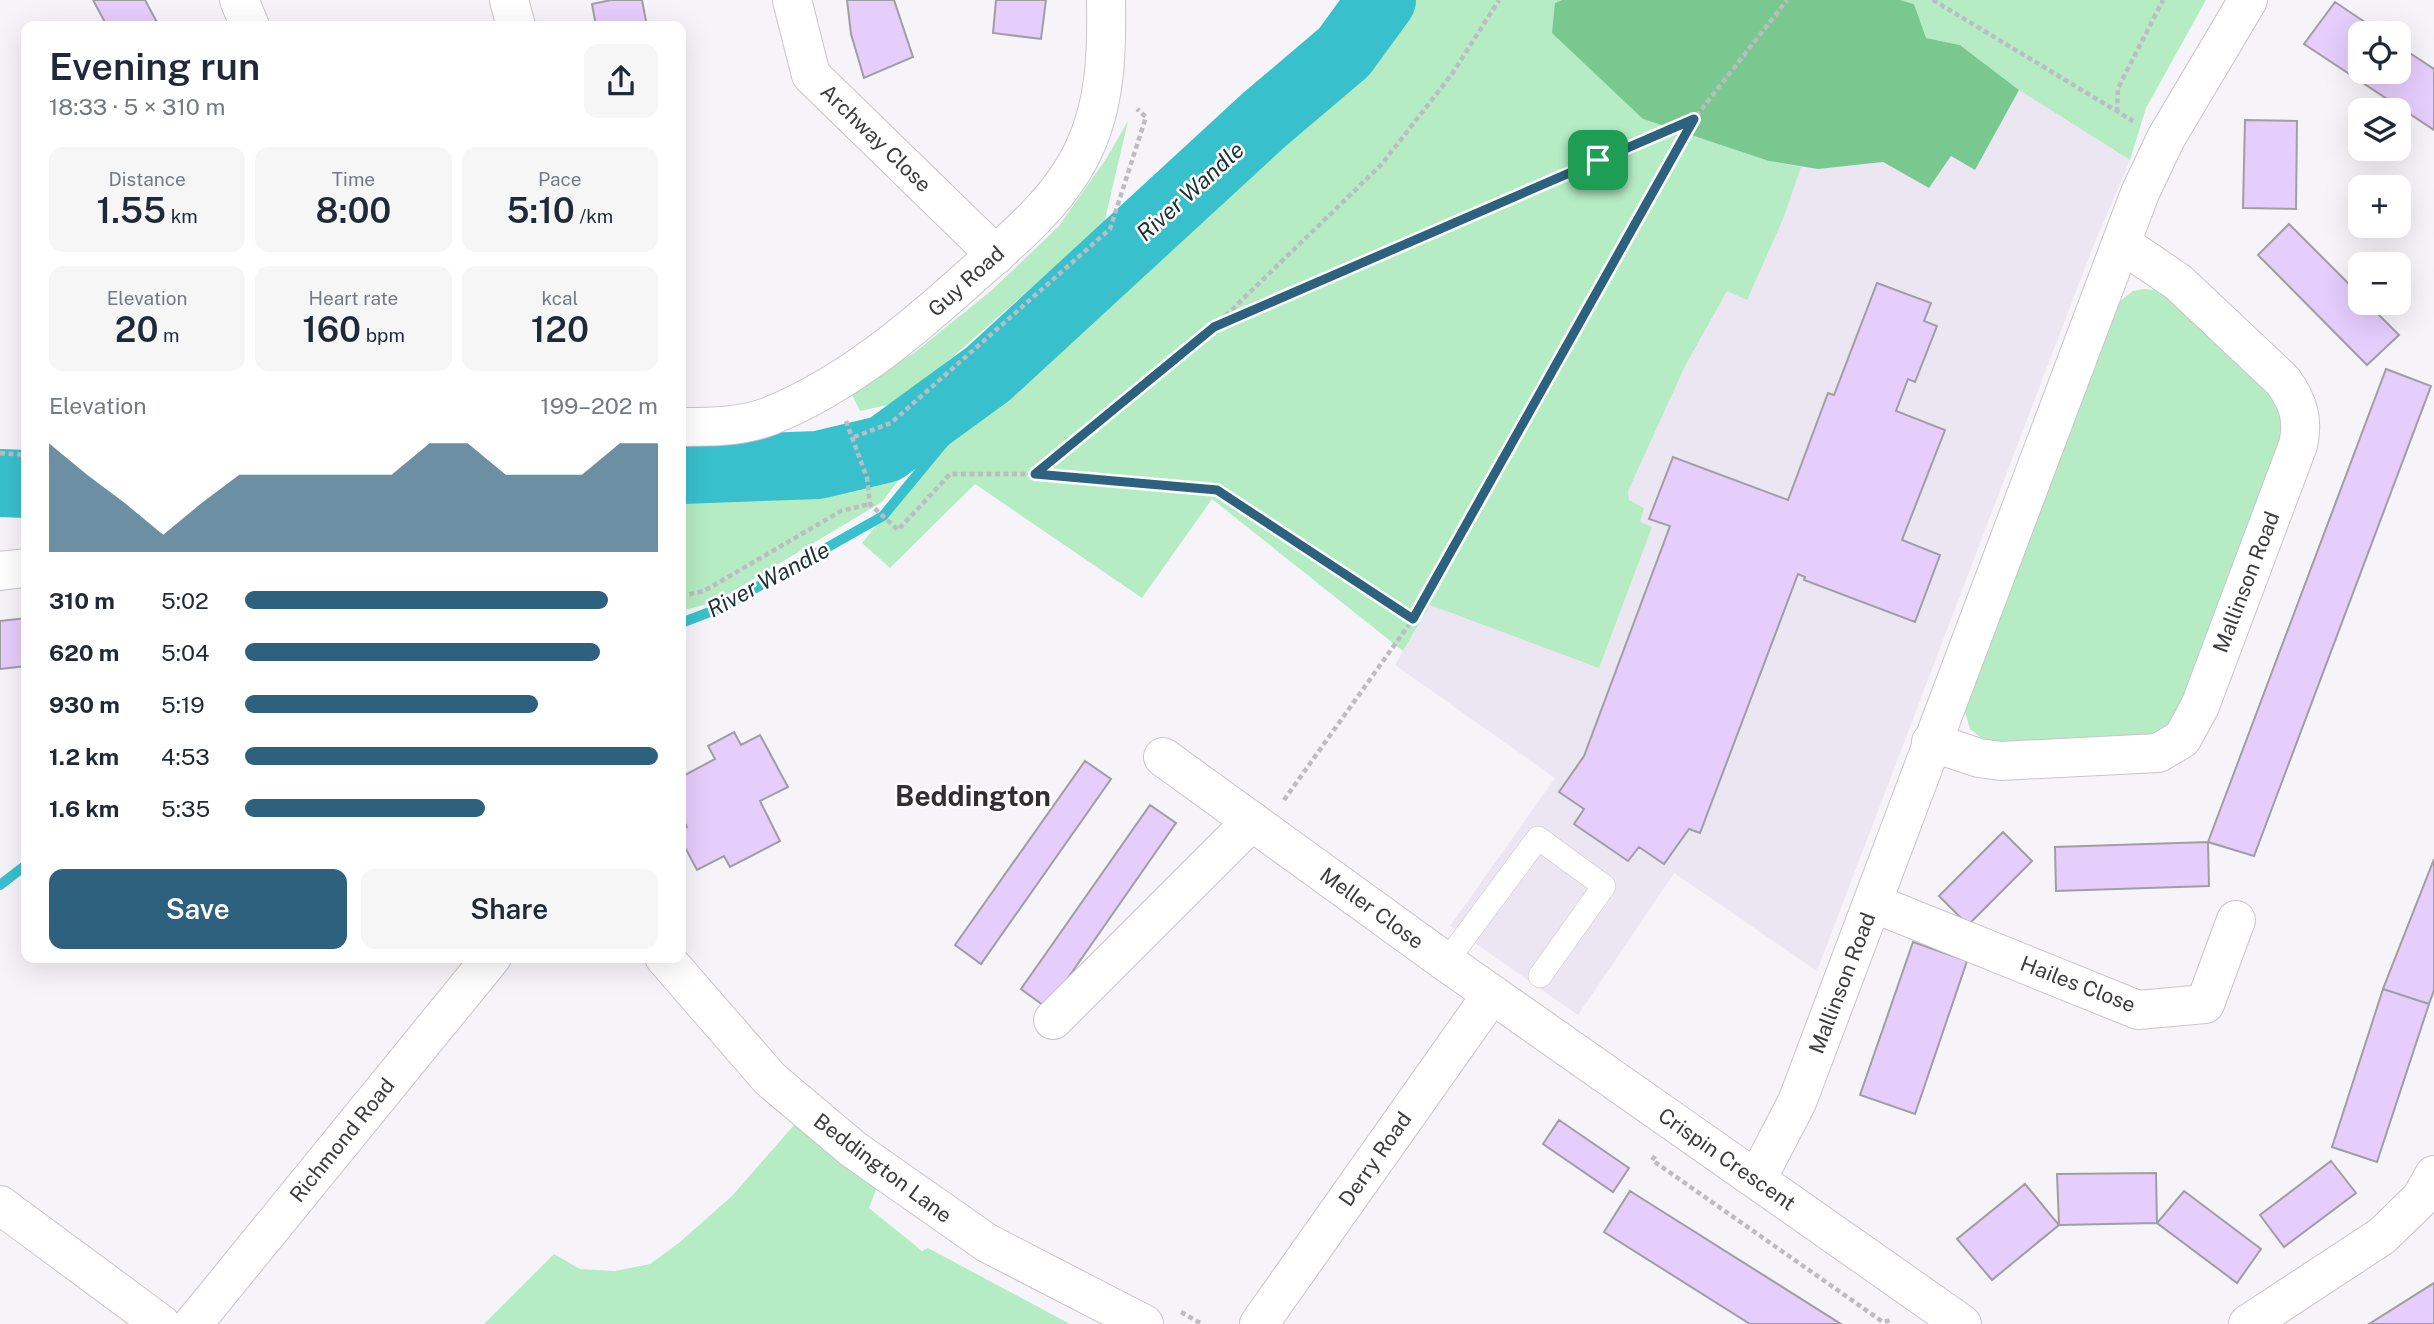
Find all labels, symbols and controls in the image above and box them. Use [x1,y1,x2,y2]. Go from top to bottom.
map controls [2348,21,2411,315]
button: locate [2348,21,2411,84]
text: Evening run [49,44,260,89]
button: share [584,44,658,118]
street label: Archway Close [815,79,937,197]
text: 18:33 · 5 × 310 m [49,93,225,120]
button: layers [2348,98,2411,161]
pin [1568,130,1628,190]
water label: River Wandle [1131,136,1249,246]
icon: arrive [1579,141,1617,179]
text: Distance [109,168,186,190]
text: Time [332,168,375,190]
text: Pace [538,168,582,190]
button: + [2348,175,2411,238]
text: 1.55 [97,190,166,231]
text: 8:00 [316,190,391,231]
text: 5:10 [506,190,575,231]
text: km [166,205,198,227]
text: /km [575,205,613,227]
street label: Guy Road [923,240,1009,322]
button: − [2348,252,2411,315]
text: Elevation [107,287,187,309]
text: Heart rate [309,287,398,309]
text: kcal [541,287,578,309]
text: 20 [115,309,158,350]
text: 160 [302,309,361,350]
text: 120 [531,309,589,350]
text: m [158,324,180,346]
text: bpm [361,324,405,346]
text: Elevation [49,392,147,419]
text: 199–202 m [540,392,658,419]
street label: Mallinson Road [2208,508,2284,656]
water label: River Wandle [702,535,834,623]
text: 310 m [49,587,115,614]
text: 5:02 [161,587,209,614]
text: 620 m [49,639,119,666]
text: 5:04 [161,639,209,666]
text: 930 m [49,691,120,718]
text: 5:19 [161,691,205,718]
text: 1.2 km [49,743,119,770]
text: 4:53 [161,743,210,770]
district label: Beddington [895,779,1051,812]
text: 1.6 km [49,795,119,822]
text: 5:35 [161,795,210,822]
street label: Meller Close [1315,862,1429,954]
button: Save [49,869,347,949]
button: Share [361,869,658,949]
street label: Mallinson Road [1804,909,1880,1057]
street label: Hailes Close [2017,951,2139,1017]
street label: Richmond Road [284,1073,400,1207]
street label: Crispin Crescent [1654,1102,1800,1216]
street label: Derry Road [1333,1107,1417,1211]
street label: Beddington Lane [809,1108,957,1228]

